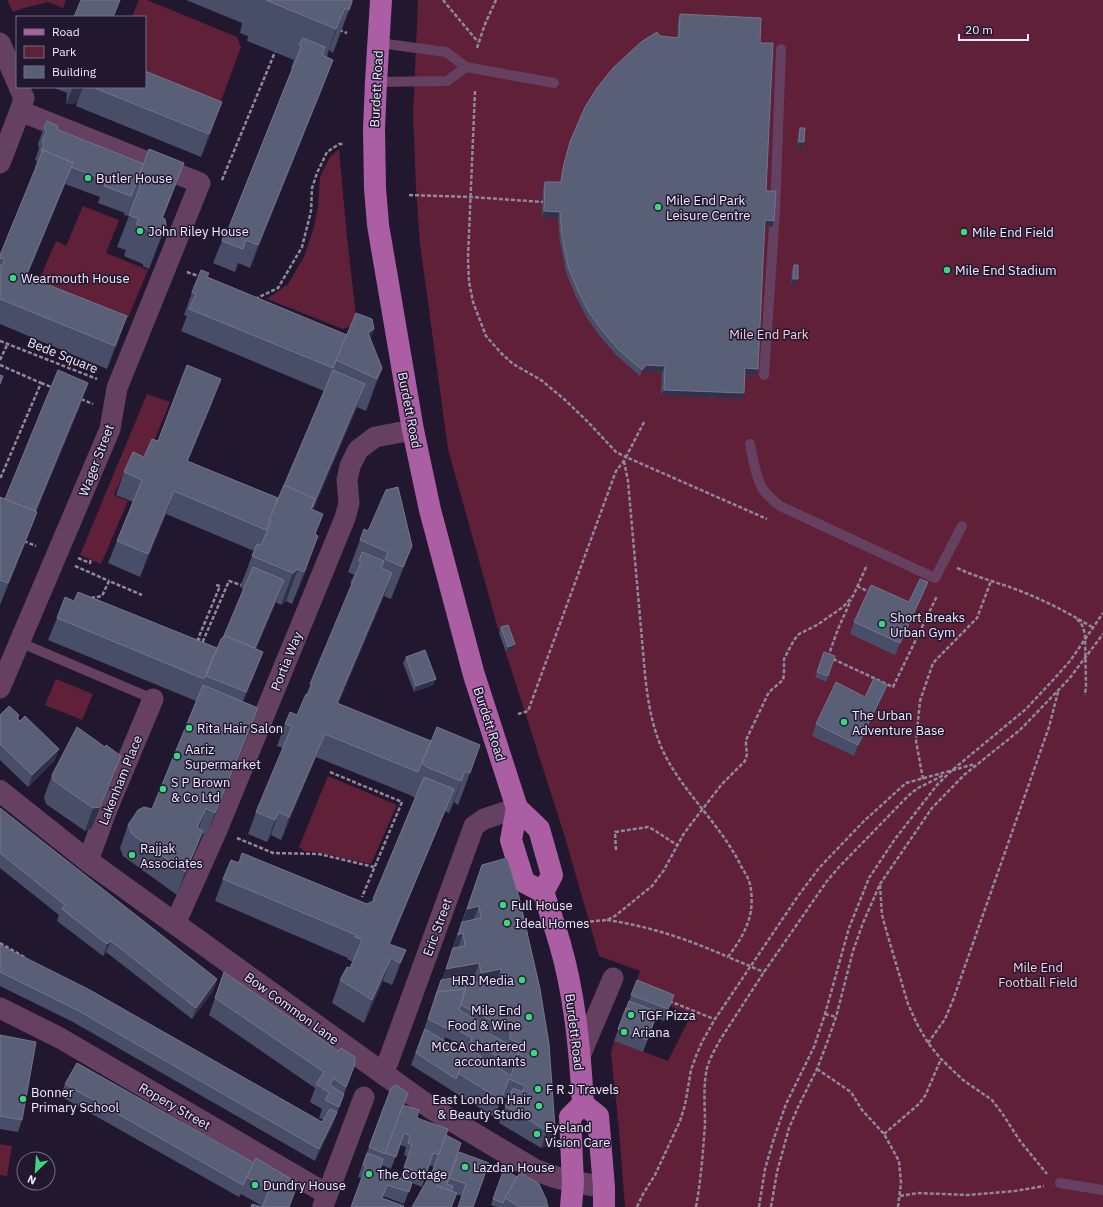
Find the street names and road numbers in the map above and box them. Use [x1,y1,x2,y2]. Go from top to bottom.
street label: Burdett Road [366,50,387,128]
street label: Bede Square [25,334,101,377]
street label: Burdett Road [394,371,425,450]
street label: Wager Street [75,422,118,499]
street label: Portia Way [267,629,306,693]
street label: Burdett Road [470,685,510,764]
street label: Lakenham Place [95,733,146,828]
street label: Eric Street [419,896,456,959]
street label: Bow Common Lane [241,968,342,1048]
street label: Burdett Road [561,993,588,1071]
street label: Ropery Street [136,1079,214,1134]

